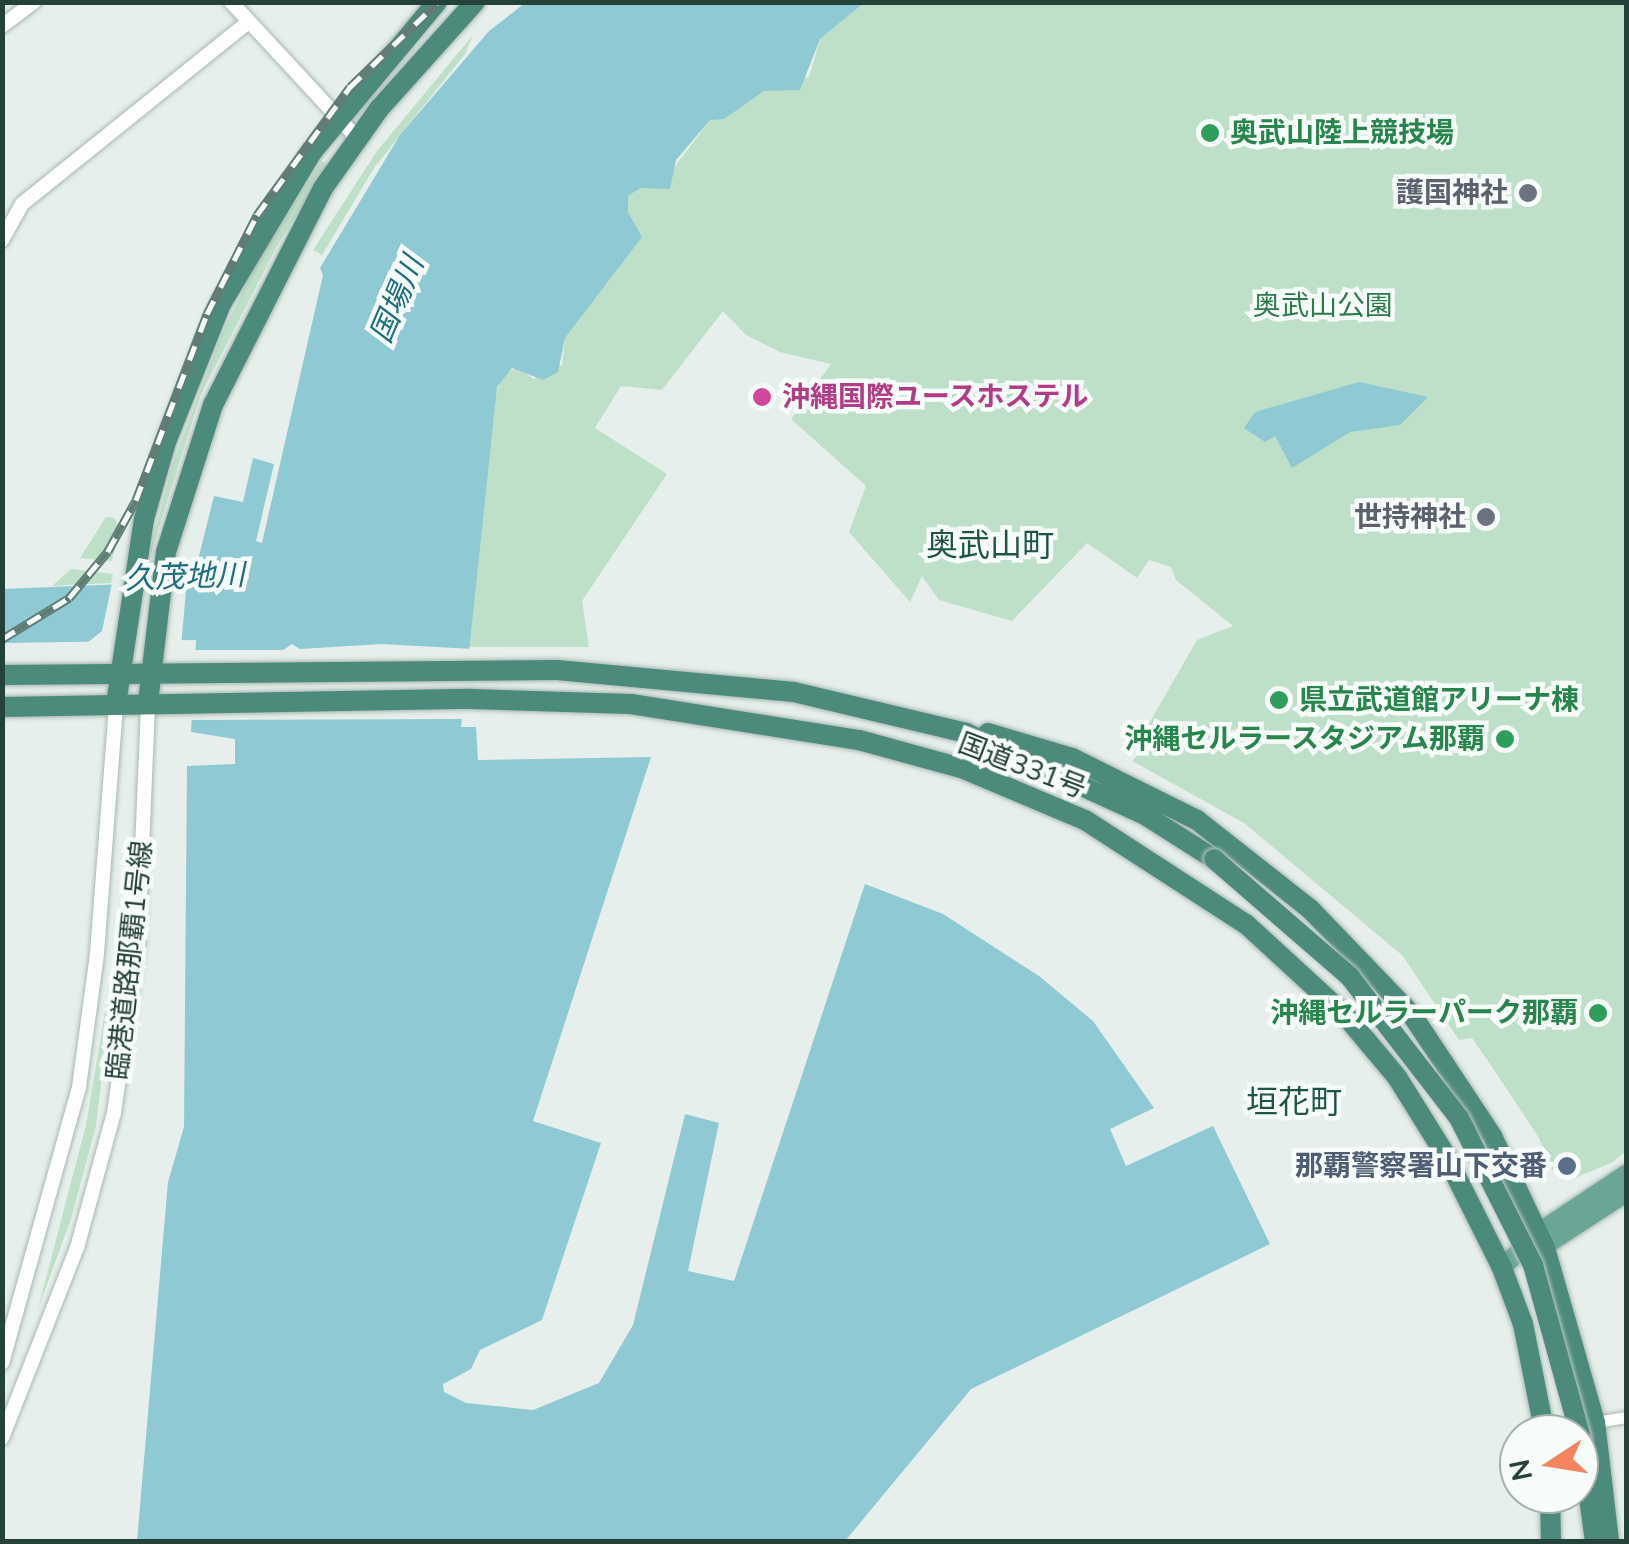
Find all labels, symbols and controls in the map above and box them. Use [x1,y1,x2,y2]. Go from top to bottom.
place label: 奥武山陸上競技場 [1230,116,1454,150]
marker: 奥武山陸上競技場 [1199,122,1221,144]
place label: 護国神社 [1396,176,1508,210]
marker: 護国神社 [1517,182,1539,204]
water label: 国場川 [364,252,432,348]
park label: 奥武山公園 [1253,289,1393,323]
place label: 沖縄国際ユースホステル [782,380,1090,414]
marker: 沖縄国際ユースホステル [751,386,773,408]
place label: 世持神社 [1354,500,1466,534]
marker: 世持神社 [1475,506,1497,528]
district label: 奥武山町 [926,527,1054,565]
water label: 久茂地川 [124,558,246,598]
place label: 県立武道館アリーナ棟 [1299,683,1579,717]
marker: 県立武道館アリーナ棟 [1268,689,1290,711]
place label: 沖縄セルラースタジアム那覇 [1121,722,1485,756]
street label: 国道331号 [953,726,1091,806]
marker: 沖縄セルラースタジアム那覇 [1494,728,1516,750]
street label: 臨港道路那覇1号線 [101,839,159,1081]
place label: 沖縄セルラーパーク那覇 [1270,996,1578,1030]
marker: 沖縄セルラーパーク那覇 [1587,1002,1609,1024]
district label: 垣花町 [1246,1084,1342,1122]
place label: 那覇警察署山下交番 [1295,1149,1547,1183]
marker: 那覇警察署山下交番 [1556,1155,1578,1177]
north arrow [1499,1414,1599,1514]
text: N [1501,1456,1542,1484]

